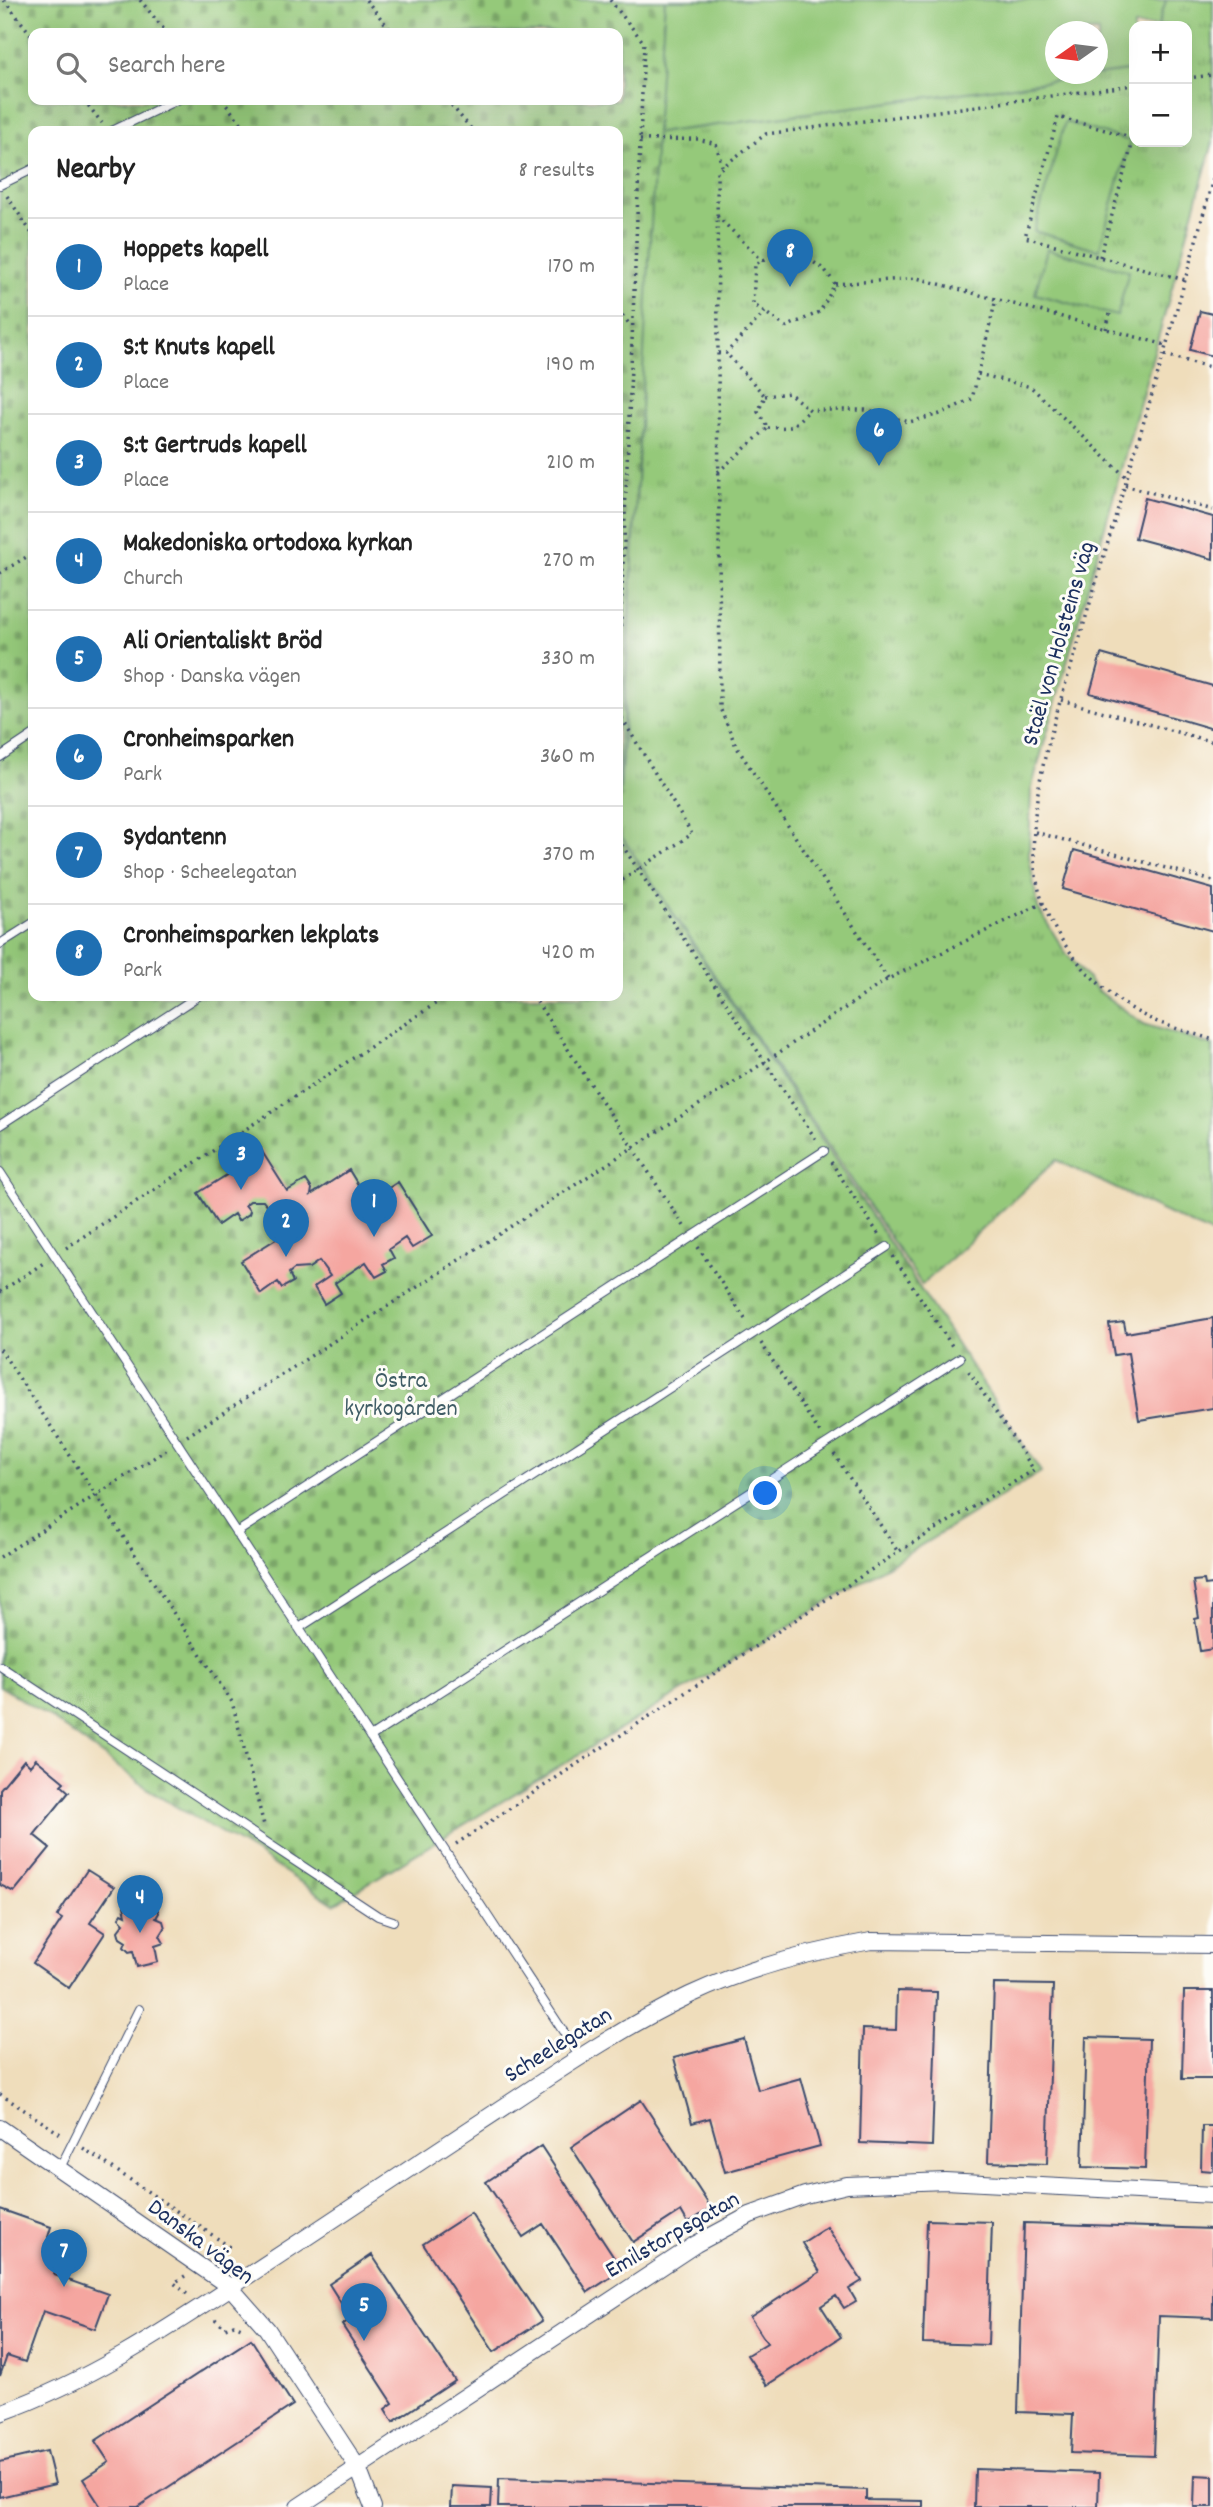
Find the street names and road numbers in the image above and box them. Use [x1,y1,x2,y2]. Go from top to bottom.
street label: Staël von Holsteins väg [1015,538,1105,750]
street label: Scheelegatan [498,1999,620,2093]
street label: Emilstorpsgatan [599,2184,747,2288]
street label: Danska vägen [140,2192,260,2294]

